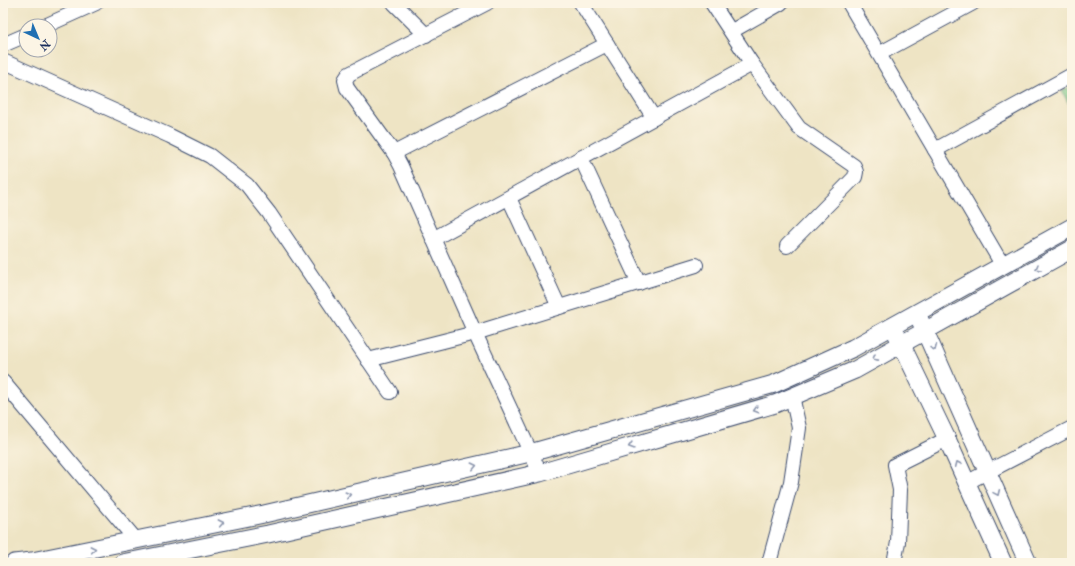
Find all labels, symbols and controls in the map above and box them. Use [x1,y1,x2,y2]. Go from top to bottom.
north arrow [18,18,58,58]
text: N [36,36,53,54]
one-way arrow [1035,263,1042,271]
one-way arrow [929,345,937,352]
one-way arrow [872,354,880,361]
one-way arrow [753,405,760,414]
one-way arrow [628,441,635,450]
one-way arrow [955,460,963,468]
one-way arrow [471,462,477,470]
one-way arrow [992,490,1000,497]
one-way arrow [344,491,351,500]
one-way arrow [218,520,224,528]
one-way arrow [90,545,96,553]

